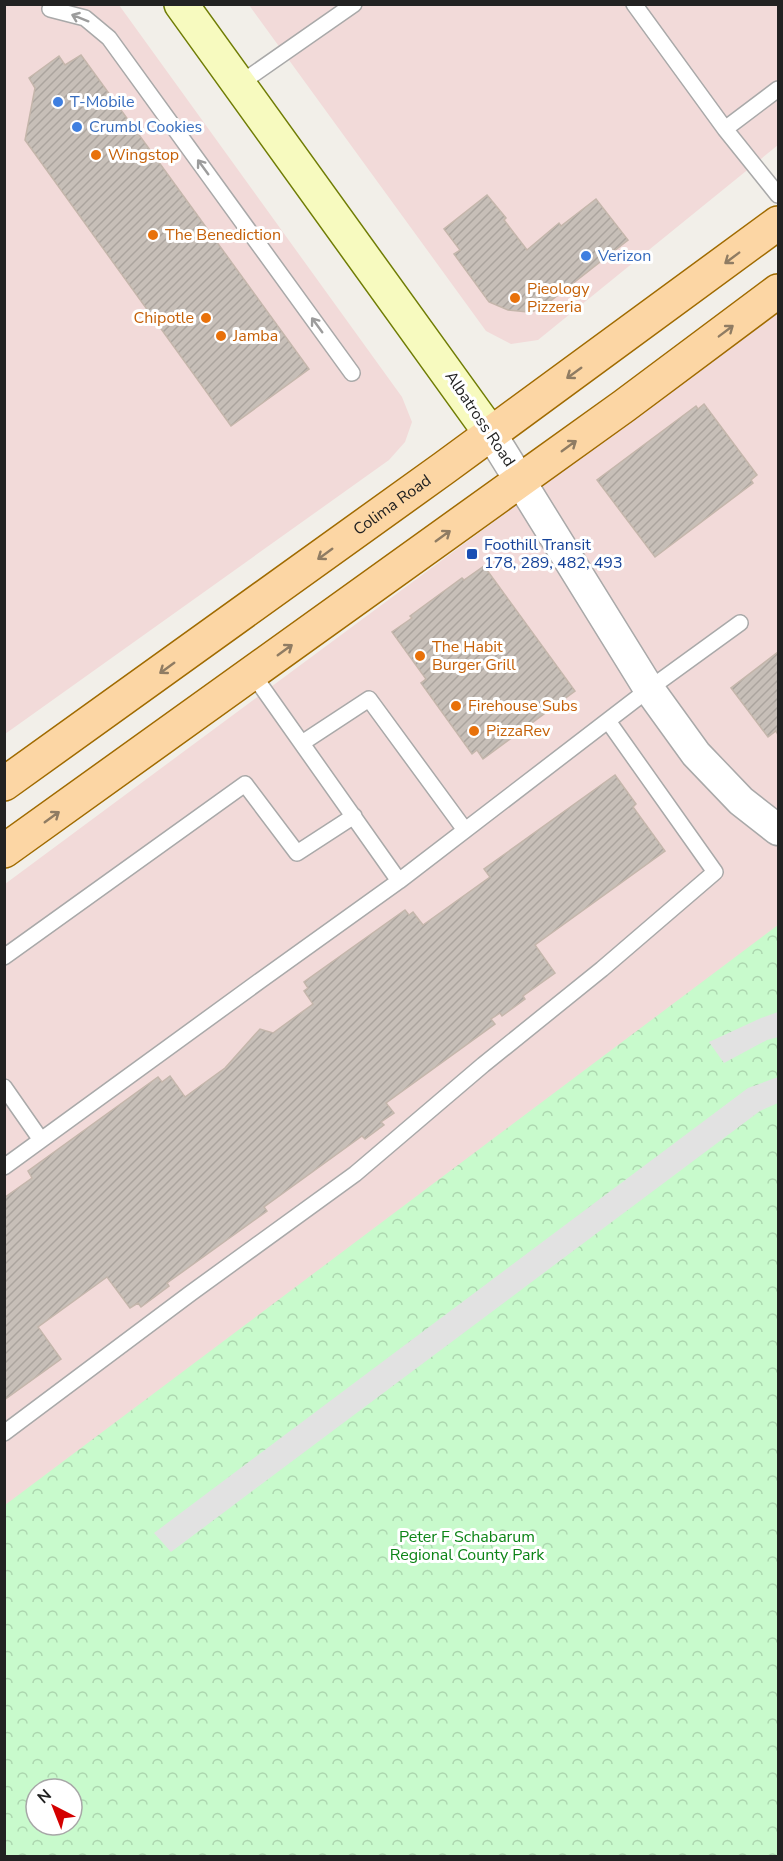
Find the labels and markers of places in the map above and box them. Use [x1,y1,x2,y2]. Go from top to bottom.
place label: T-Mobile [70,91,134,113]
marker: T-Mobile [51,95,65,109]
place label: Crumbl Cookies [89,116,202,138]
marker: Crumbl Cookies [70,120,84,134]
place label: Wingstop [108,144,179,166]
marker: Wingstop [89,148,103,162]
place label: The Benediction [165,224,281,246]
marker: The Benediction [146,228,160,242]
place label: Verizon [597,245,651,267]
marker: Verizon [579,249,593,263]
place label: Pieology Pizzeria [527,278,590,318]
marker: Pieology Pizzeria [508,291,522,305]
place label: Chipotle [134,307,194,329]
marker: Chipotle [199,311,213,325]
place label: Jamba [232,325,278,347]
marker: Jamba [214,329,228,343]
place label: Foothill Transit 178, 289, 482, 493 [484,534,622,574]
marker: Foothill Transit 178, 289, 482, 493 [465,547,479,561]
place label: The Habit Burger Grill [432,636,516,676]
marker: The Habit Burger Grill [413,649,427,663]
place label: Firehouse Subs [468,695,578,717]
marker: Firehouse Subs [449,699,463,713]
place label: PizzaRev [486,720,551,742]
marker: PizzaRev [467,724,481,738]

